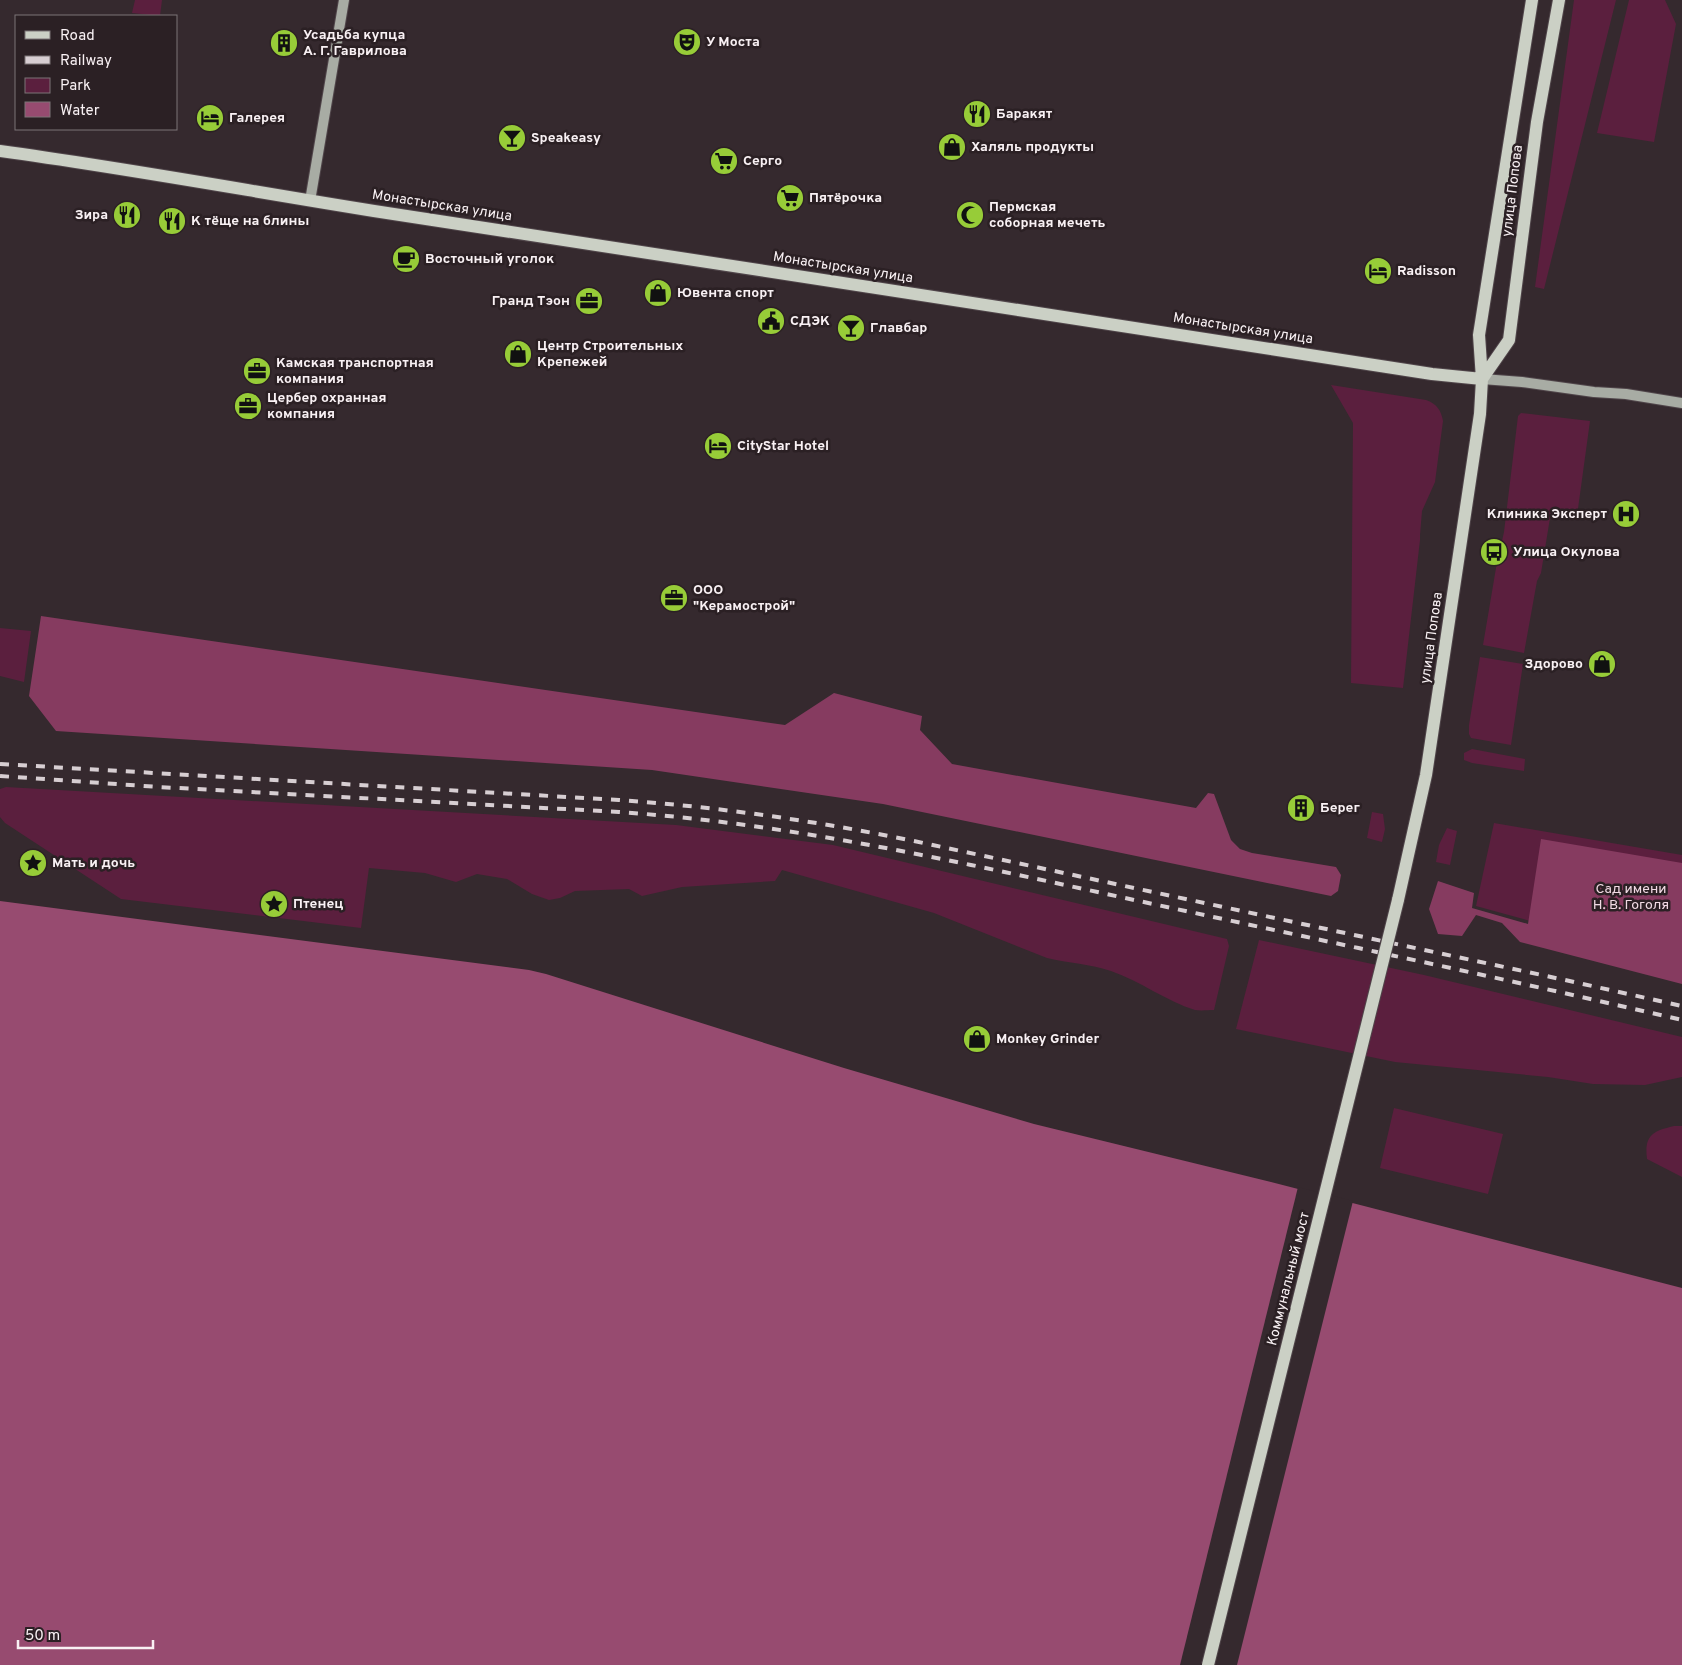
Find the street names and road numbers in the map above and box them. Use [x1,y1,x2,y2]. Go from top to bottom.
street label: улица Попова [1499,144,1527,238]
street label: Монастырская улица [371,187,513,225]
street label: Монастырская улица [772,249,914,287]
street label: Монастырская улица [1172,310,1314,348]
street label: улица Попова [1417,591,1447,685]
street label: Коммунальный мост [1264,1210,1314,1348]

